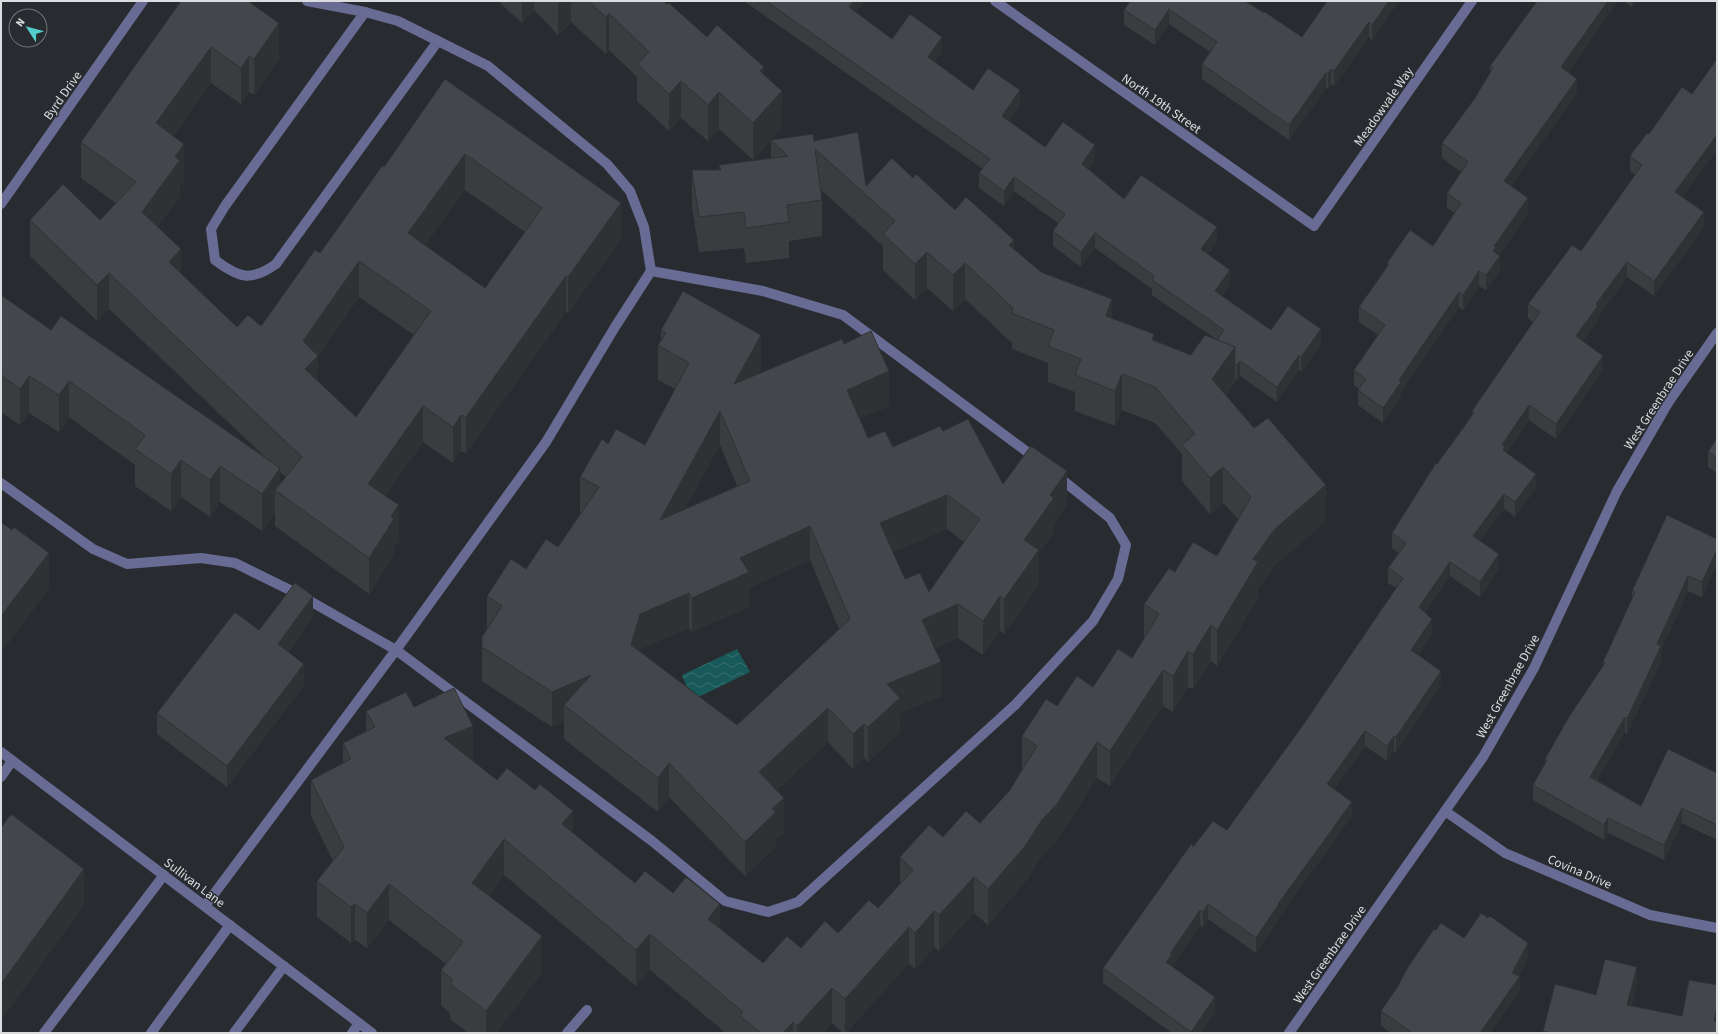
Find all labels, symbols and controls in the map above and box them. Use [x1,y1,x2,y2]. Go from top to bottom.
north arrow [8,8,48,48]
text: N [12,15,29,30]
street label: Meadowvale Way [1350,63,1418,150]
street label: Byrd Drive [39,68,86,124]
street label: North 19th Street [1118,70,1205,138]
street label: West Greenbrae Drive [1620,346,1698,453]
street label: West Greenbrae Drive [1472,631,1544,742]
street label: Covina Drive [1545,850,1614,894]
street label: Sullivan Lane [160,854,229,912]
street label: West Greenbrae Drive [1289,902,1371,1007]

